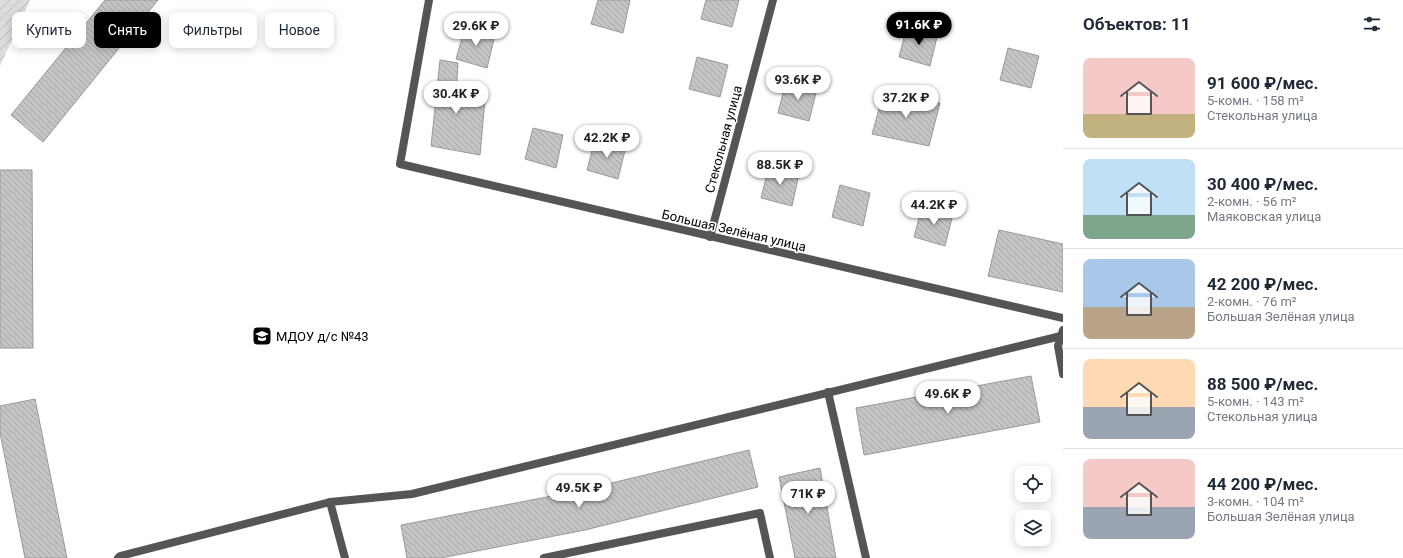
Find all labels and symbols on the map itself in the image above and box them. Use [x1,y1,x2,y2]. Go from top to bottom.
pin: 91.6K ₽ [882,12,956,46]
pin: 29.6K ₽ [439,13,513,47]
pin: 93.6K ₽ [761,67,835,101]
pin: 30.4K ₽ [419,81,493,115]
street label: Стекольная улица [702,84,745,194]
pin: 37.2K ₽ [869,85,943,119]
pin: 42.2K ₽ [570,125,644,159]
pin: 88.5K ₽ [743,152,817,186]
pin: 44.2K ₽ [897,192,971,226]
street label: Большая Зелёная улица [660,207,808,254]
school or university icon: МДОУ д/с №43 [251,325,273,347]
place label: МДОУ д/с №43 [276,329,369,344]
pin: 49.6K ₽ [911,381,985,415]
pin: 49.5K ₽ [542,475,616,509]
pin: 71K ₽ [780,481,836,515]

